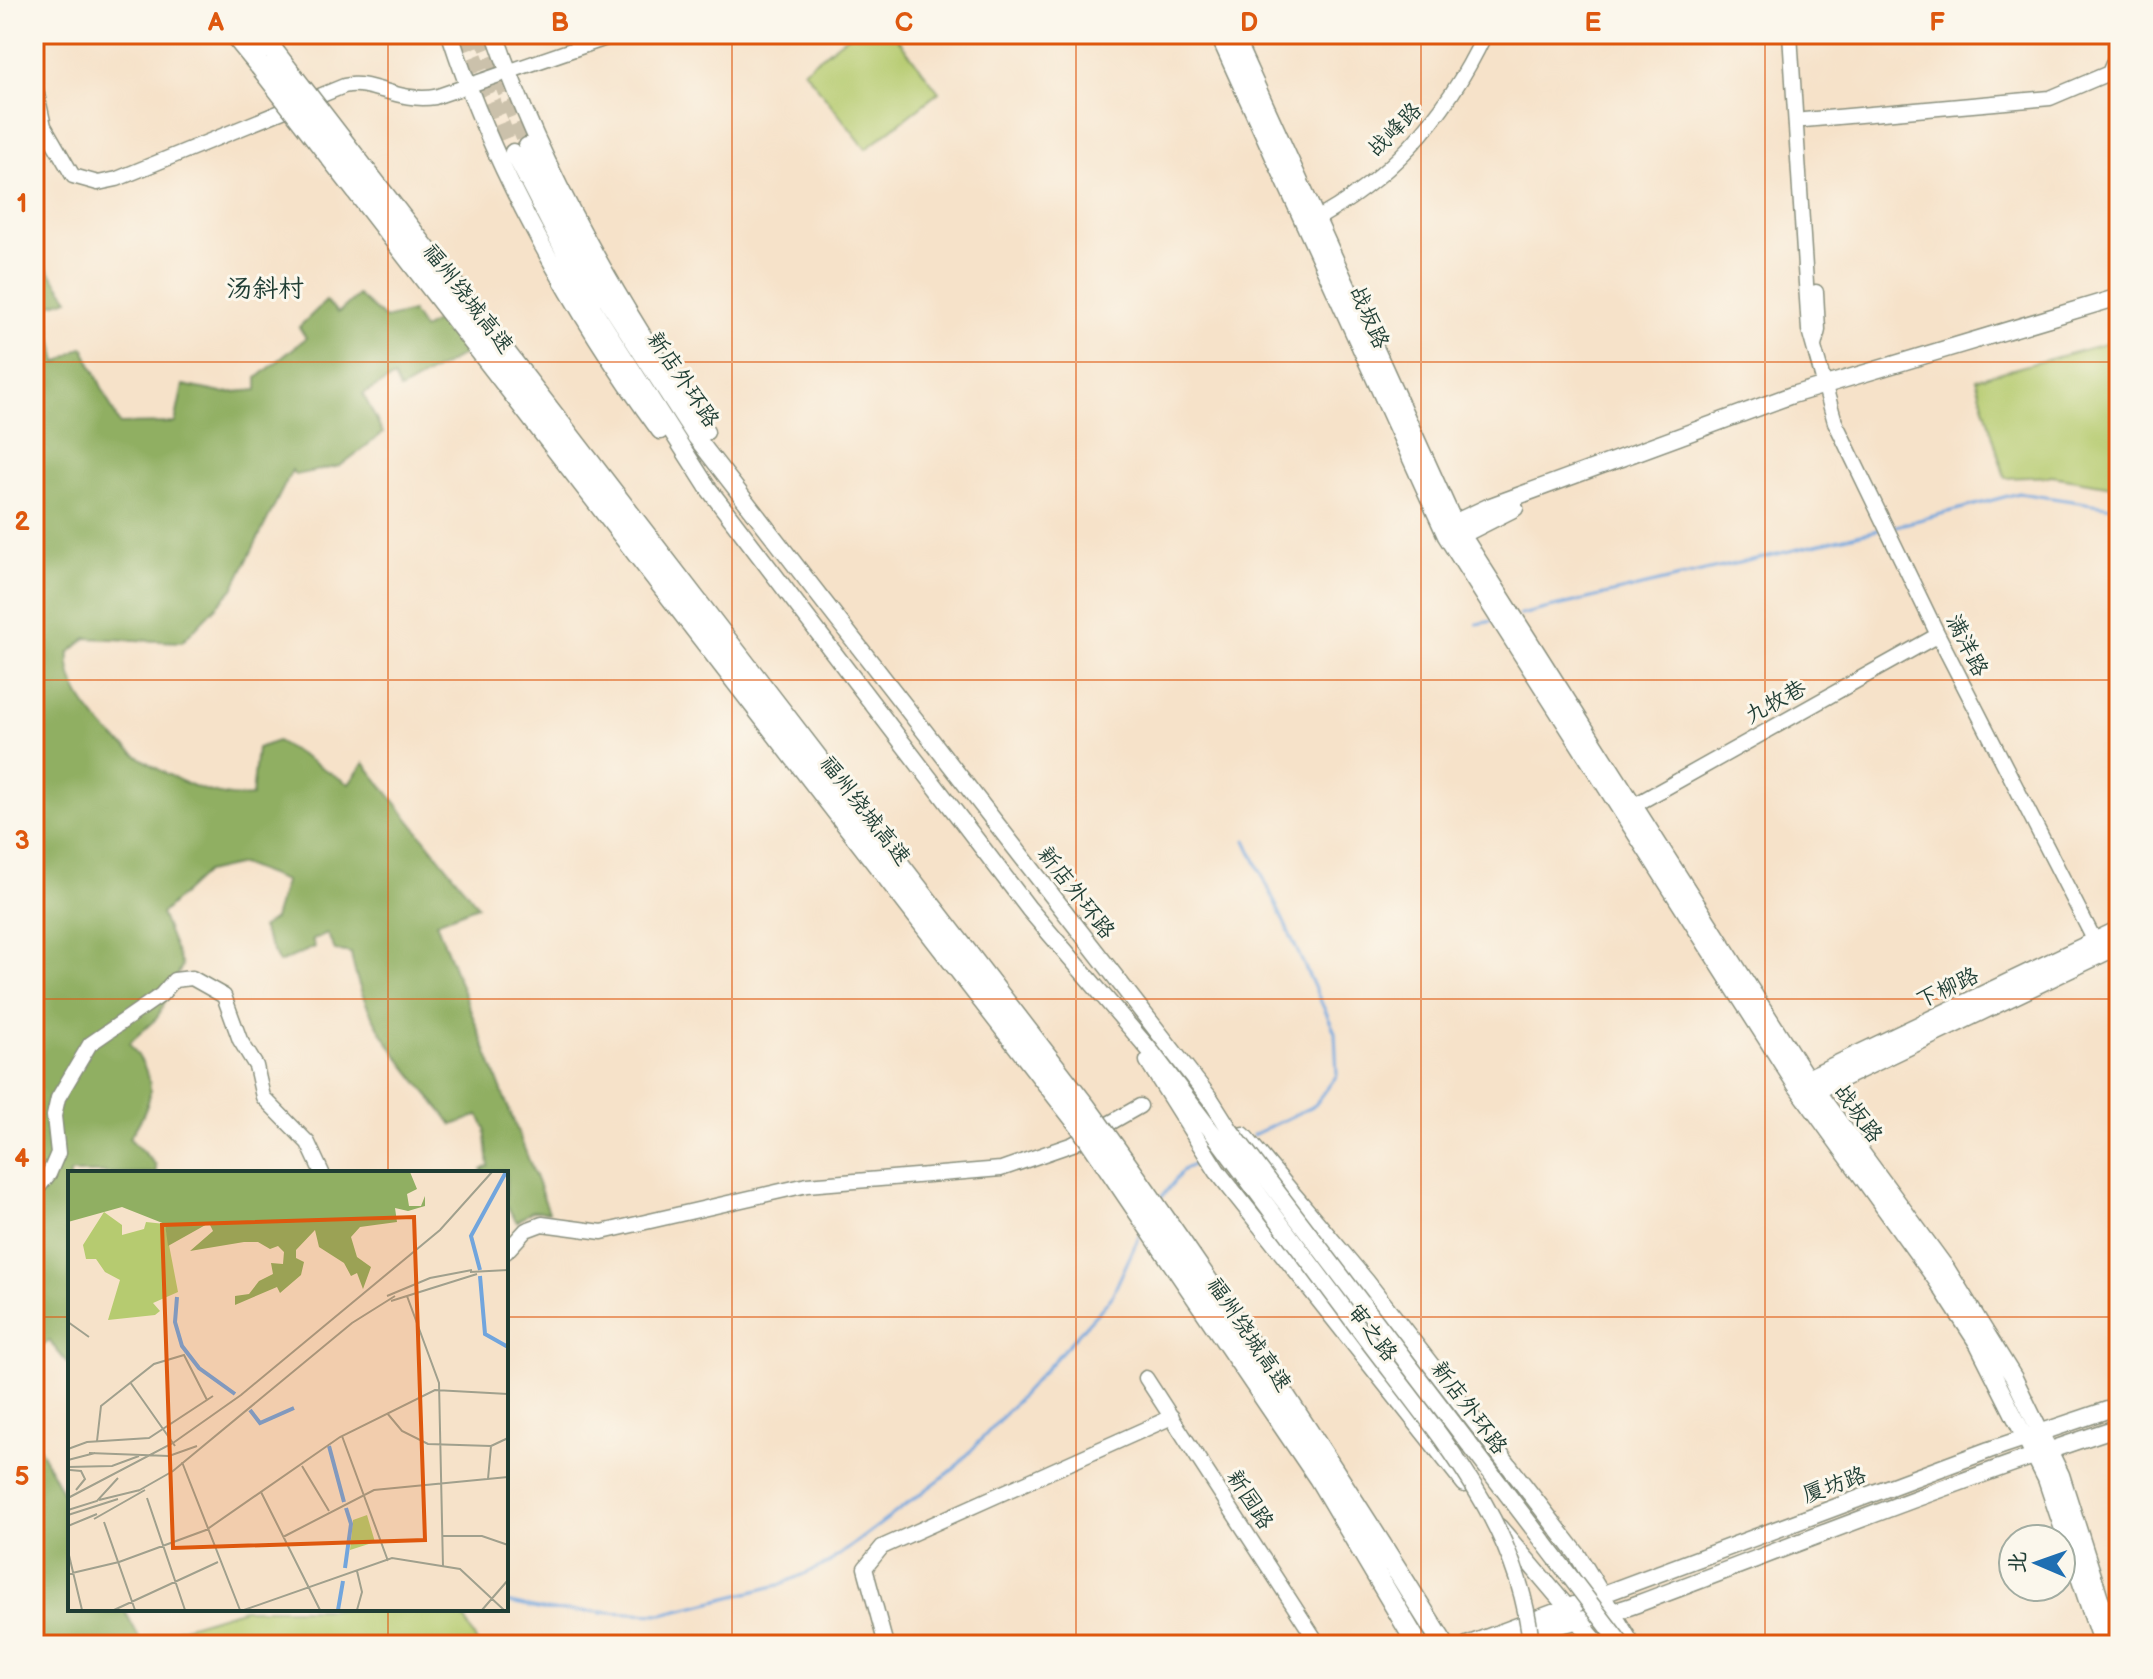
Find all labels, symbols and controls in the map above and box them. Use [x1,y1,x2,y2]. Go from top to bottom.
text: A [207,8,224,39]
text: B [551,8,569,39]
text: C [895,8,913,39]
text: D [1240,8,1258,39]
text: E [1585,8,1602,39]
text: F [1929,8,1945,39]
street label: 战峰路 [1362,97,1428,163]
text: 1 [17,189,27,220]
street label: 福州绕城高速 [417,239,519,359]
district label: 汤斜村 [226,274,304,305]
street label: 战坂路 [1343,282,1394,353]
street label: 新店外环路 [641,327,725,433]
text: 2 [14,507,30,538]
street label: 满洋路 [1940,610,1994,681]
street label: 九牧巷 [1740,675,1811,730]
street label: 福州绕城高速 [814,751,916,871]
text: 3 [14,826,30,857]
street label: 新店外环路 [1031,841,1120,945]
street label: 下柳路 [1912,962,1983,1015]
street label: 战坂路 [1827,1079,1888,1149]
text: 4 [14,1144,30,1175]
inset map [68,1171,508,1611]
street label: 福州绕城高速 [1201,1273,1297,1397]
street label: 审之路 [1341,1299,1403,1367]
street label: 新店外环路 [1425,1356,1513,1460]
street label: 厦坊路 [1799,1461,1870,1509]
text: 5 [14,1462,30,1493]
street label: 新园路 [1220,1465,1279,1535]
north arrow [1997,1523,2077,1603]
text: 北 [2005,1551,2032,1574]

